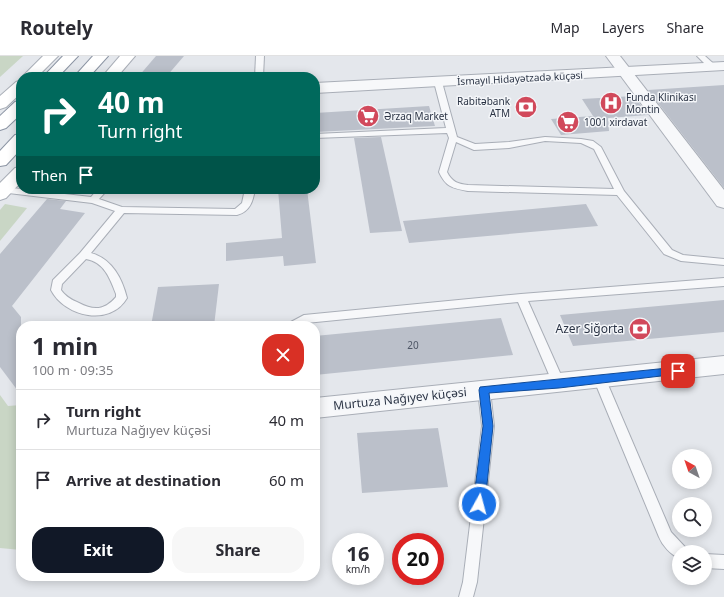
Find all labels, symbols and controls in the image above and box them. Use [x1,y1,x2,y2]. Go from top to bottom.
text: Routely [20,15,93,41]
text: Map [551,18,580,37]
text: Layers [602,18,644,37]
text: Share [666,18,704,37]
street label: İsmayıl Hidayətzadə küçəsi [457,68,583,88]
text: 40 m [98,83,165,121]
icon: right [32,88,84,140]
hospital icon: Funda Klinikası Montin [598,90,624,116]
place label: Funda Klinikası Montin [626,90,696,116]
place label: Rabitəbank ATM [457,94,511,120]
bank icon: Rabitəbank ATM [513,94,539,120]
supermarket icon: Ərzaq Market [355,103,381,129]
place label: Ərzaq Market [384,109,448,123]
supermarket icon: 1001 xirdavat [555,109,581,135]
place label: 1001 xirdavat [584,115,648,129]
text: Turn right [98,119,182,143]
icon: arrive [75,164,97,186]
text: Then [32,165,67,185]
bank icon: Azer Siğorta [627,316,653,342]
place label: Azer Siğorta [556,320,624,337]
text: 1 min [32,329,98,362]
button: close [262,334,304,376]
house number: 20 [407,338,419,352]
pin [661,354,695,388]
icon: arrive [667,360,689,382]
text: 100 m · 09:35 [32,361,113,379]
street label: Murtuza Nağıyev küçəsi [332,383,467,414]
text: Turn right [66,401,141,421]
icon: right [32,409,54,431]
text: 40 m [269,410,304,430]
text: Murtuza Nağıyev küçəsi [66,421,211,439]
north arrow [672,449,712,489]
map controls [672,449,712,585]
icon: arrive [32,469,54,491]
text: Arrive at destination [66,470,221,490]
text: 60 m [269,470,304,490]
position arrow [458,483,500,525]
button: search [672,497,712,537]
button: Exit [32,527,164,573]
button: Share [172,527,304,573]
speed limit sign: 20 [392,533,444,585]
text: 16 [347,540,369,567]
button: layers [672,545,712,585]
text: km/h [346,562,370,576]

